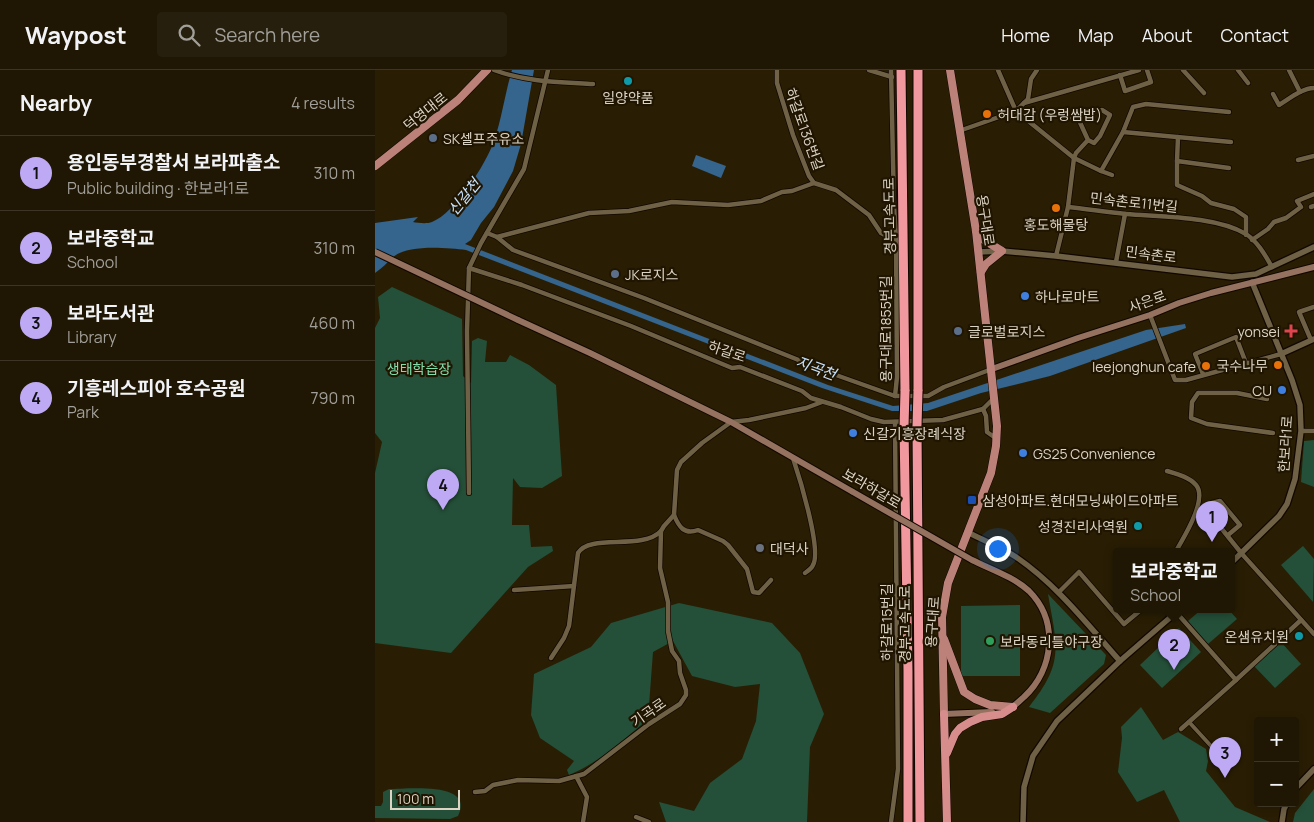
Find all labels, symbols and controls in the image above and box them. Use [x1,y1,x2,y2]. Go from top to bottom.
search box [157,12,507,57]
text: Waypost [25,18,127,51]
icon: search [175,21,203,49]
text: Search here [215,22,320,48]
text: Home [1001,23,1050,47]
text: Map [1078,23,1114,47]
text: About [1142,23,1192,47]
text: Contact [1220,23,1289,47]
marker: 일양약품 [622,75,634,87]
street label: 하갈로136번길 [781,85,829,173]
street label: 덕영대로 [399,87,451,135]
place label: 일양약품 [602,88,654,107]
text: Nearby [20,89,92,117]
text: 4 results [291,92,355,114]
place label: 허대감 (우렁쌈밥) [997,105,1102,124]
marker: 허대감 (우렁쌈밥) [981,108,993,120]
place label: SK셀프주유소 [443,129,524,148]
marker: SK셀프주유소 [427,132,439,144]
text: 용인동부경찰서 보라파출소 [67,149,281,175]
text: 1 [32,162,40,184]
text: 310 m [313,162,355,184]
water label: 신갈천 [443,173,487,220]
text: Public building · 한보라1로 [67,177,249,199]
street label: 경부고속도로 [879,177,899,255]
street label: 민속촌로11번길 [1089,188,1179,216]
street label: 용구대로 [973,193,999,247]
marker: 홍도해물탕 [1050,202,1062,214]
place label: 홍도해물탕 [1024,215,1088,234]
text: 보라중학교 [67,225,154,251]
text: 2 [31,237,41,259]
text: 310 m [313,237,355,259]
street label: 민속촌로 [1124,241,1178,267]
text: School [67,251,118,273]
place label: JK로지스 [625,265,679,284]
marker: JK로지스 [609,268,621,280]
street label: 용구대로1855번길 [876,275,895,383]
street label: 사은로 [1126,285,1169,317]
place label: 하나로마트 [1035,287,1100,306]
marker: 하나로마트 [1019,290,1031,302]
text: 보라도서관 [67,300,154,326]
text: 3 [31,312,41,334]
text: 460 m [309,312,355,334]
place label: 글로벌로지스 [968,322,1045,341]
place label: yonsei [1237,322,1280,341]
marker: yonsei [1284,324,1298,338]
marker: 글로벌로지스 [952,325,964,337]
text: Library [67,326,117,348]
street label: 하갈로 [706,336,748,366]
water label: 지곡천 [793,351,841,386]
place label: 국수나무 [1216,356,1268,375]
place label: leejonghun cafe [1092,357,1196,376]
park label: 생태학습장 [387,359,451,378]
marker: 국수나무 [1272,359,1284,371]
marker: leejonghun cafe [1200,360,1212,372]
text: 기흥레스피아 호수공원 [67,375,246,401]
place label: CU [1252,381,1272,400]
marker: CU [1276,384,1288,396]
text: 4 [31,387,41,409]
text: 790 m [311,387,355,409]
text: Park [67,401,99,423]
street label: 한보라1로 [1274,415,1296,473]
place label: 신갈기흥장례식장 [863,424,966,443]
marker: 신갈기흥장례식장 [847,427,859,439]
place label: GS25 Convenience [1033,444,1155,463]
marker: GS25 Convenience [1017,447,1029,459]
street label: 보라하갈로 [839,464,905,512]
pin: 4 [427,469,459,510]
place label: 삼성아파트.현대모닝싸이드아파트 [982,491,1179,510]
marker: 삼성아파트.현대모닝싸이드아파트 [966,494,978,506]
pin: 1 [1196,501,1228,542]
place label: 성경진리사역원 [1038,517,1128,536]
marker: 성경진리사역원 [1132,520,1144,532]
your location [985,536,1011,562]
place label: 대덕사 [770,539,809,558]
marker: 대덕사 [754,542,766,554]
popup [1113,548,1235,613]
text: 보라중학교 [1130,558,1218,584]
street label: 하갈로15번길 [877,583,896,661]
text: School [1130,584,1181,606]
street label: 경부고속도로 [895,585,914,663]
street label: 용구대로 [921,596,943,648]
place label: 온샘유치원 [1225,627,1289,646]
pin: 2 [1158,629,1190,670]
marker: 온샘유치원 [1293,630,1305,642]
place label: 보라동리틀야구장 [1000,632,1103,651]
marker: 보라동리틀야구장 [984,635,996,647]
street label: 기곡로 [627,693,669,731]
map controls [1254,717,1299,807]
button: + [1254,717,1299,762]
pin: 3 [1209,737,1241,778]
button: − [1254,762,1299,807]
scale bar [390,787,460,810]
text: 100 m [397,789,434,808]

